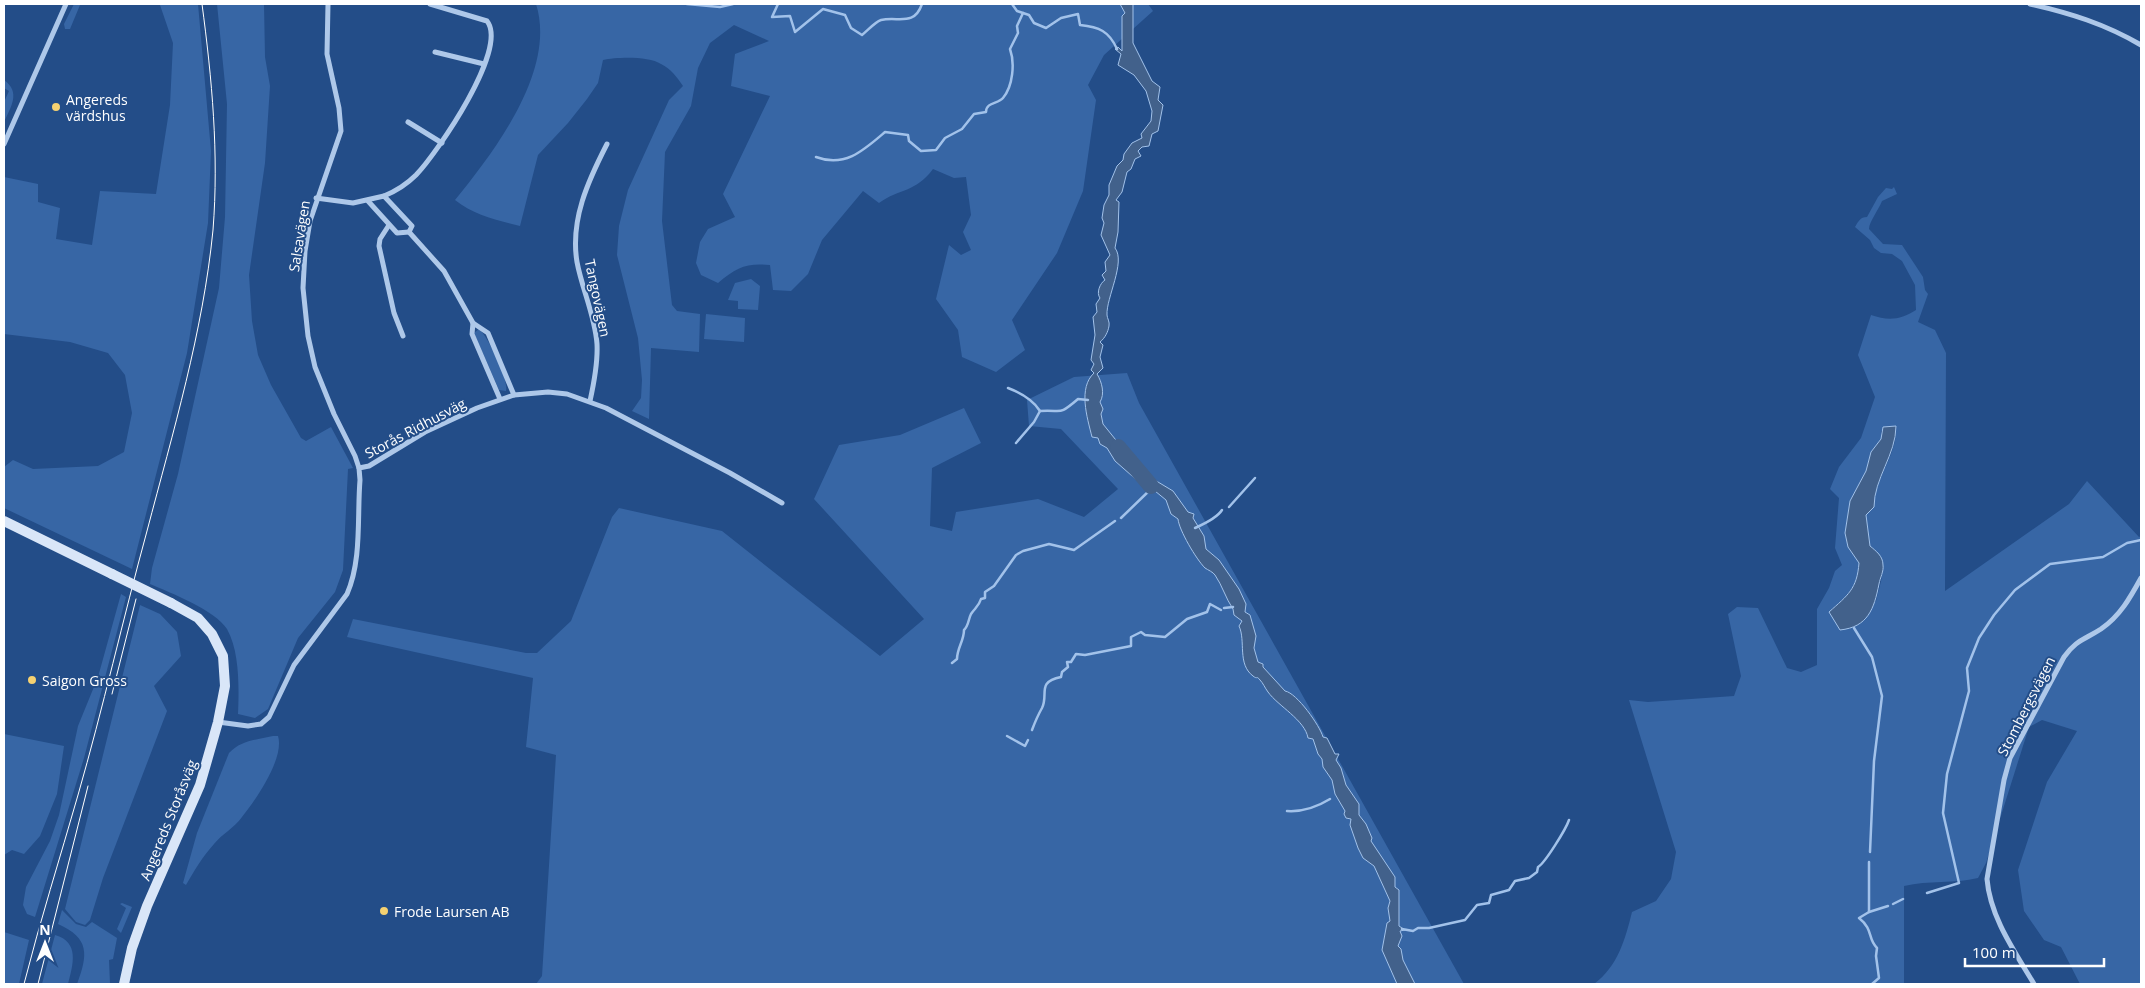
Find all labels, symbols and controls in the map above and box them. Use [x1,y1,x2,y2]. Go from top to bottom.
place label: Angereds värdshus [66,90,128,125]
marker: Angereds värdshus [50,101,62,113]
street label: Salsavägen [284,199,314,273]
street label: Tangovägen [581,257,615,339]
street label: Storås Ridhusväg [361,393,469,463]
street label: Stombergsvägen [1993,653,2059,759]
place label: Saigon Gross [42,671,127,690]
marker: Saigon Gross [26,674,38,686]
street label: Angereds Storåsväg [135,756,201,883]
place label: Frode Laursen AB [394,902,509,921]
marker: Frode Laursen AB [378,905,390,917]
north arrow [20,918,70,968]
text: N [39,920,51,939]
scale bar [1965,936,2104,968]
text: 100 m [1972,942,2016,962]

